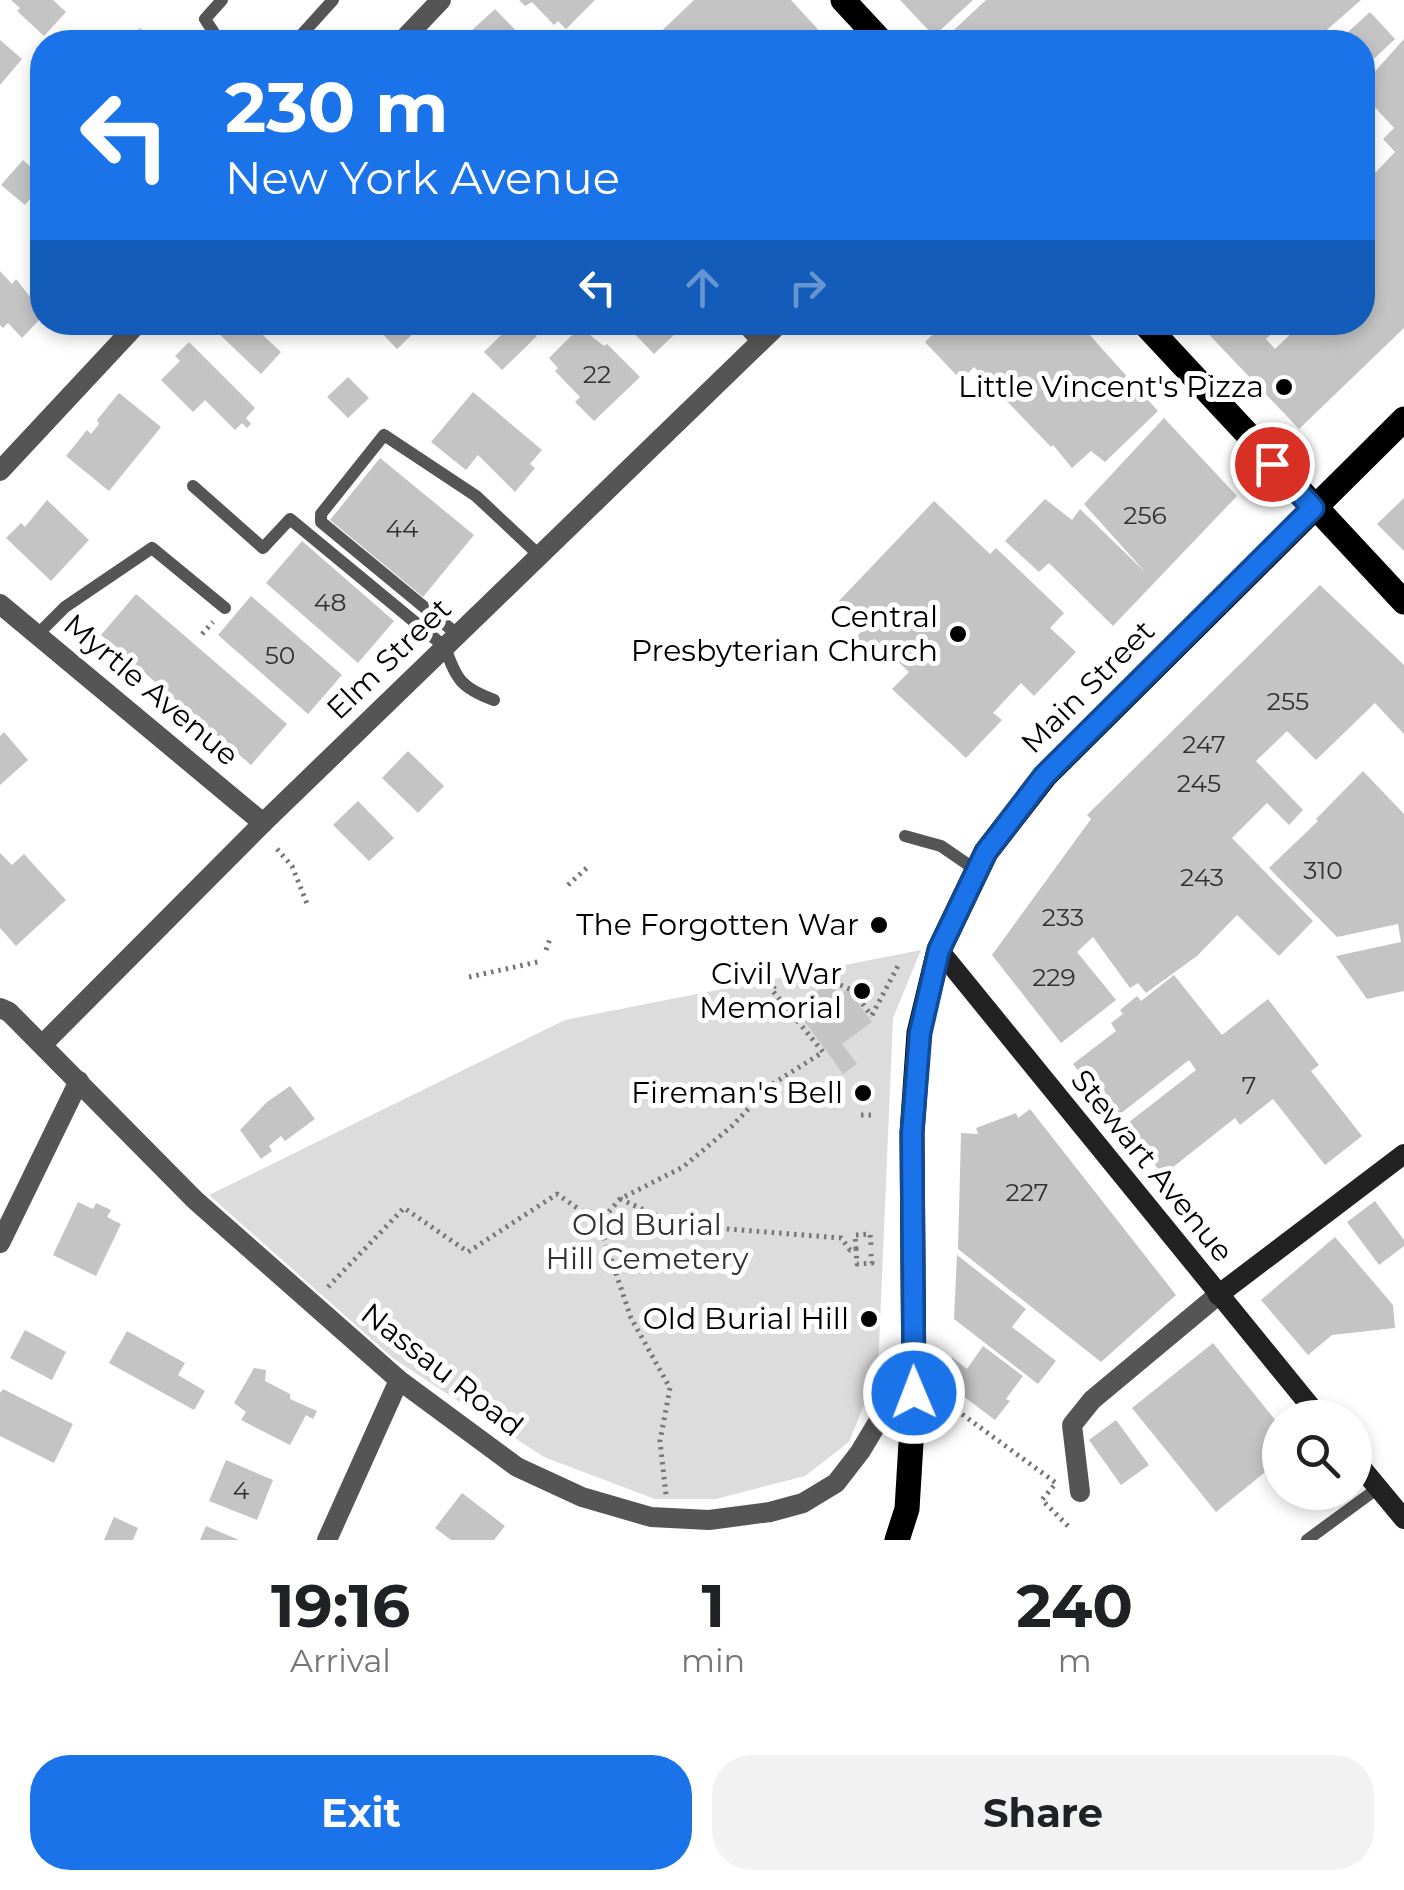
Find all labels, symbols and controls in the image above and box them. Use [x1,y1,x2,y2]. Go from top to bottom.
text: 230 m [225,64,449,150]
icon: left [60,70,190,200]
text: New York Avenue [225,150,620,205]
icon: left [570,260,625,315]
icon: ahead [675,260,730,315]
icon: right [780,260,835,315]
house number: 22 [583,359,611,389]
place label: Little Vincent's Pizza [958,368,1264,405]
marker: Little Vincent's Pizza [1273,376,1295,398]
pin [1230,422,1315,507]
icon: arrive [1245,437,1300,492]
house number: 256 [1123,500,1167,530]
house number: 44 [385,513,419,543]
house number: 48 [314,587,346,617]
street label: Elm Street [319,590,459,727]
place label: Central Presbyterian Church [631,598,938,669]
street label: Myrtle Avenue [56,606,246,773]
street label: Main Street [1013,612,1162,761]
marker: Central Presbyterian Church [947,623,969,645]
house number: 50 [265,640,295,670]
house number: 255 [1267,686,1309,716]
house number: 247 [1182,729,1226,759]
house number: 245 [1177,768,1221,798]
house number: 310 [1303,855,1343,885]
house number: 243 [1180,862,1224,892]
house number: 233 [1042,902,1084,932]
place label: The Forgotten War [576,906,859,943]
marker: The Forgotten War [868,914,890,936]
place label: Civil War Memorial [699,955,842,1026]
house number: 229 [1032,962,1076,992]
marker: Civil War Memorial [851,980,873,1002]
street label: Stewart Avenue [1063,1062,1241,1269]
house number: 7 [1242,1070,1256,1100]
place label: Fireman's Bell [631,1074,843,1111]
marker: Fireman's Bell [852,1082,874,1104]
house number: 227 [1005,1177,1049,1207]
park label: Old Burial Hill Cemetery [546,1206,749,1277]
street label: Nassau Road [354,1295,531,1444]
place label: Old Burial Hill [643,1300,849,1337]
marker: Old Burial Hill [858,1308,880,1330]
position arrow [862,1341,966,1445]
map controls [1262,1400,1372,1510]
button: search [1262,1400,1372,1510]
house number: 4 [233,1475,250,1505]
text: 19:16 [271,1569,410,1642]
text: 1 [701,1569,725,1642]
text: 240 [1016,1569,1133,1642]
text: Arrival [290,1641,391,1680]
text: min [681,1641,745,1680]
text: m [1058,1641,1092,1680]
button: Exit [30,1755,692,1870]
button: Share [712,1755,1374,1870]

